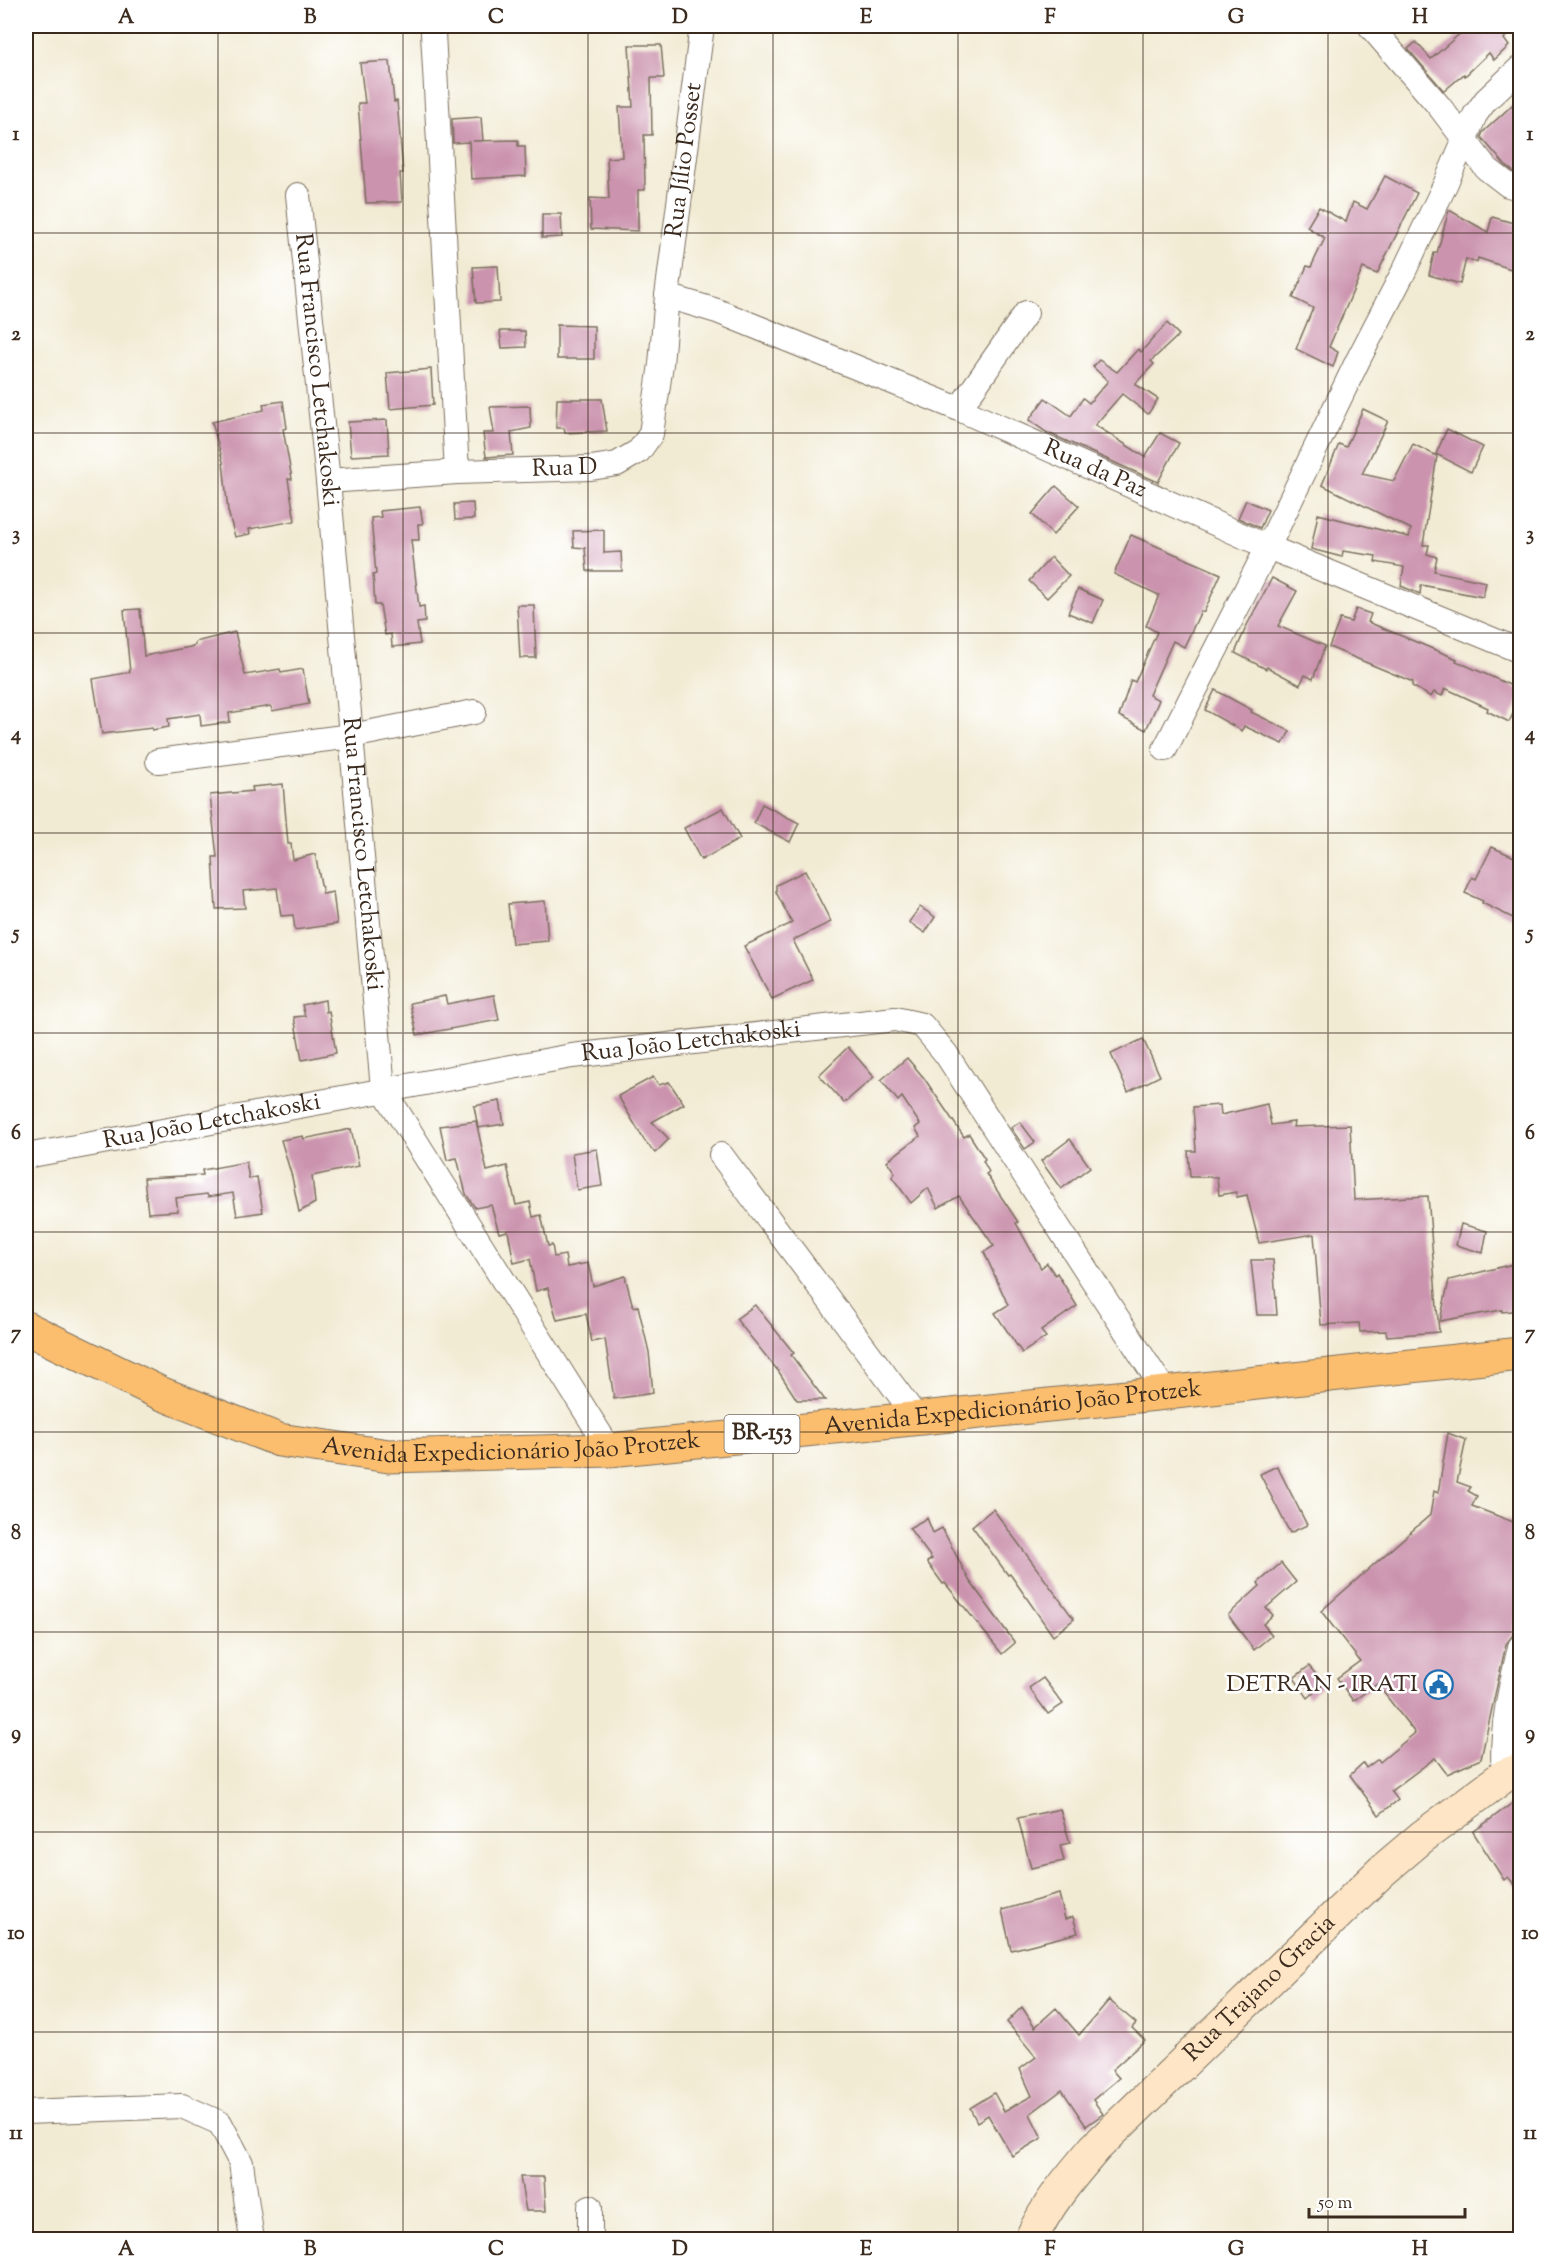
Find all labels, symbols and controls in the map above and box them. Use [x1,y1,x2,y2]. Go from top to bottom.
text: A [118,4,135,33]
text: B [304,4,317,33]
text: C [488,4,504,33]
text: D [672,4,688,33]
text: E [860,4,873,33]
text: F [1044,4,1056,33]
text: G [1228,4,1245,33]
text: H [1412,4,1428,33]
street label: Rua Jílio Posset [658,81,711,240]
text: 1 [13,121,20,150]
text: 1 [1527,121,1534,150]
street label: Rua Francisco Letchakoski [285,232,347,508]
text: 2 [11,321,21,350]
text: 2 [1525,321,1535,350]
street label: Rua da Paz [1038,432,1152,508]
street label: Rua D [531,451,598,487]
text: 3 [12,521,20,550]
text: 3 [1526,521,1534,550]
street label: Rua Francisco Letchakoski [332,716,391,992]
text: 4 [10,721,21,750]
text: 4 [1524,721,1535,750]
text: 5 [11,920,20,949]
text: 5 [1525,920,1534,949]
street label: Rua João Letchakoski [580,1013,803,1072]
street label: Rua João Letchakoski [100,1085,324,1159]
text: 6 [11,1120,21,1149]
text: 6 [1525,1120,1535,1149]
text: 7 [11,1320,22,1349]
text: 7 [1525,1320,1536,1349]
street label: Avenida Expedicionário João Protzek [822,1372,1203,1445]
road number: BR-153 [724,1415,800,1453]
street label: Avenida Expedicionário João Protzek [319,1424,702,1473]
text: 8 [11,1520,21,1549]
text: 8 [1525,1520,1535,1549]
place label: DETRAN - IRATI [1226,1668,1418,1702]
public building icon: DETRAN - IRATI [1423,1669,1455,1701]
text: 9 [11,1720,21,1749]
text: 9 [1525,1720,1535,1749]
street label: Rua Trajano Gracia [1177,1907,1344,2070]
text: 10 [7,1920,25,1949]
text: 10 [1521,1920,1539,1949]
text: 11 [9,2120,23,2149]
text: 11 [1523,2120,1537,2149]
scale bar [1309,2181,1465,2219]
text: 50 m [1317,2191,1353,2217]
text: A [118,2236,135,2265]
text: B [304,2236,317,2265]
text: C [488,2236,504,2265]
text: D [672,2236,688,2265]
text: E [860,2236,873,2265]
text: F [1044,2236,1056,2265]
text: G [1228,2236,1245,2265]
text: H [1412,2236,1428,2265]

